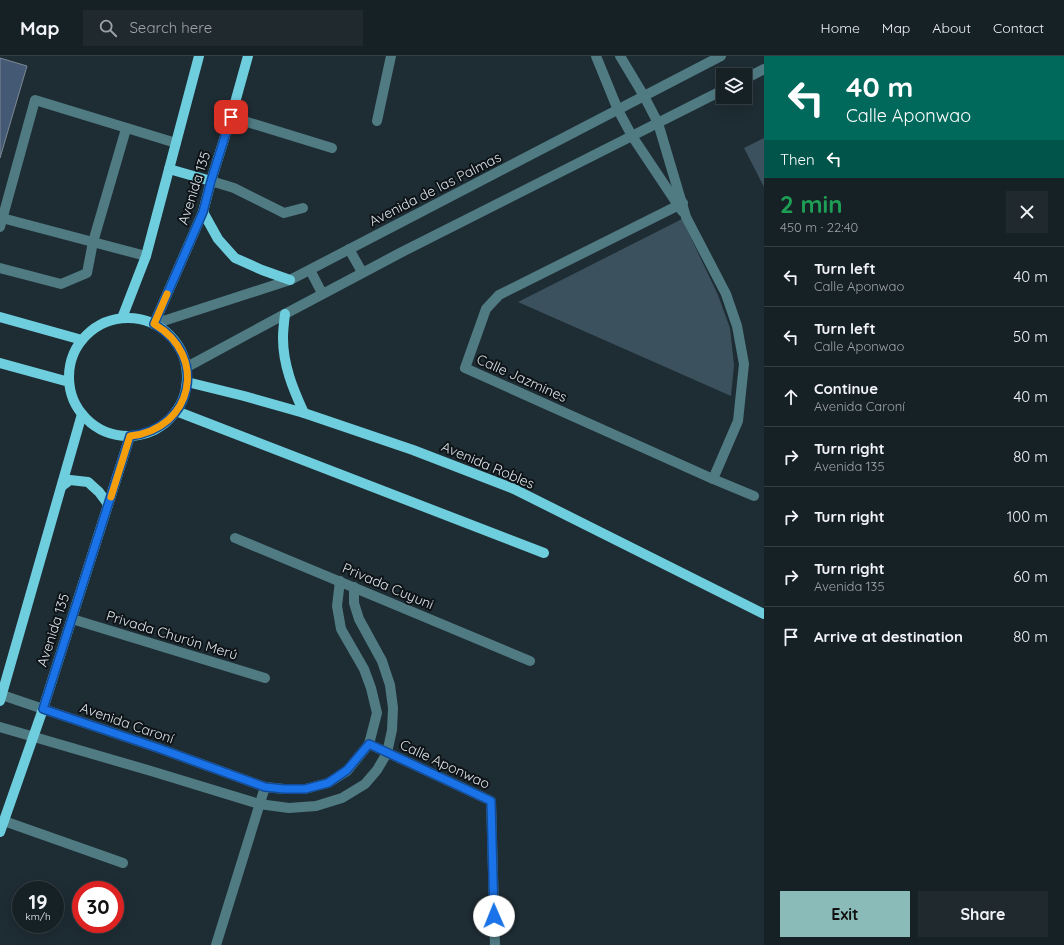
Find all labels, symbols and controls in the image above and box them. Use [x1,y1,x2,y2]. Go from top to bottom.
search box [83,10,363,46]
text: Map [20,16,59,40]
icon: search [97,17,119,39]
text: Search here [129,18,212,37]
text: Home [821,19,860,37]
text: Map [882,19,910,37]
text: About [932,19,971,37]
text: Contact [993,19,1044,37]
map controls [716,68,752,104]
button: layers [716,68,752,104]
text: 40 m [846,69,913,104]
icon: left [780,72,832,124]
pin [214,100,248,134]
text: Calle Aponwao [846,104,971,127]
icon: arrive [220,106,242,128]
street label: Avenida de las Palmas [366,148,504,230]
icon: left [823,148,845,170]
street label: Avenida 135 [174,149,214,227]
text: Then [780,150,815,169]
text: 2 min [780,189,842,219]
button: close [1006,191,1048,233]
text: 450 m · 22:40 [780,219,858,235]
text: Turn left [814,259,876,278]
icon: left [780,266,802,288]
text: 40 m [1013,267,1048,286]
text: Calle Aponwao [814,278,904,294]
text: Turn left [814,319,876,338]
icon: left [780,326,802,348]
text: 50 m [1013,327,1048,346]
text: Calle Aponwao [814,338,904,354]
street label: Calle Jazmines [474,350,570,406]
text: Continue [814,379,878,398]
icon: ahead [780,386,802,408]
text: 40 m [1013,387,1048,406]
text: Avenida Caroní [814,398,905,414]
street label: Avenida Robles [439,437,537,493]
text: Turn right [814,439,885,458]
icon: right [780,446,802,468]
text: 80 m [1013,447,1048,466]
text: Avenida 135 [814,458,885,474]
icon: right [780,506,802,528]
text: Turn right [814,507,885,526]
text: 100 m [1007,507,1048,526]
street label: Privada Cuyuni [340,559,436,613]
text: Turn right [814,559,885,578]
icon: right [780,566,802,588]
text: 60 m [1013,567,1048,586]
text: Avenida 135 [814,578,885,594]
street label: Avenida 135 [33,591,73,669]
street label: Privada Churún Merú [104,606,240,664]
icon: arrive [780,626,802,648]
text: Arrive at destination [814,627,963,646]
text: 80 m [1013,627,1048,646]
street label: Avenida Caroní [78,699,176,747]
street label: Calle Aponwao [397,735,493,793]
speed limit sign: 30 [72,881,124,933]
text: 19 [28,889,48,914]
button: Exit [780,891,910,937]
button: Share [918,891,1048,937]
position arrow [473,895,515,937]
text: km/h [25,910,51,923]

